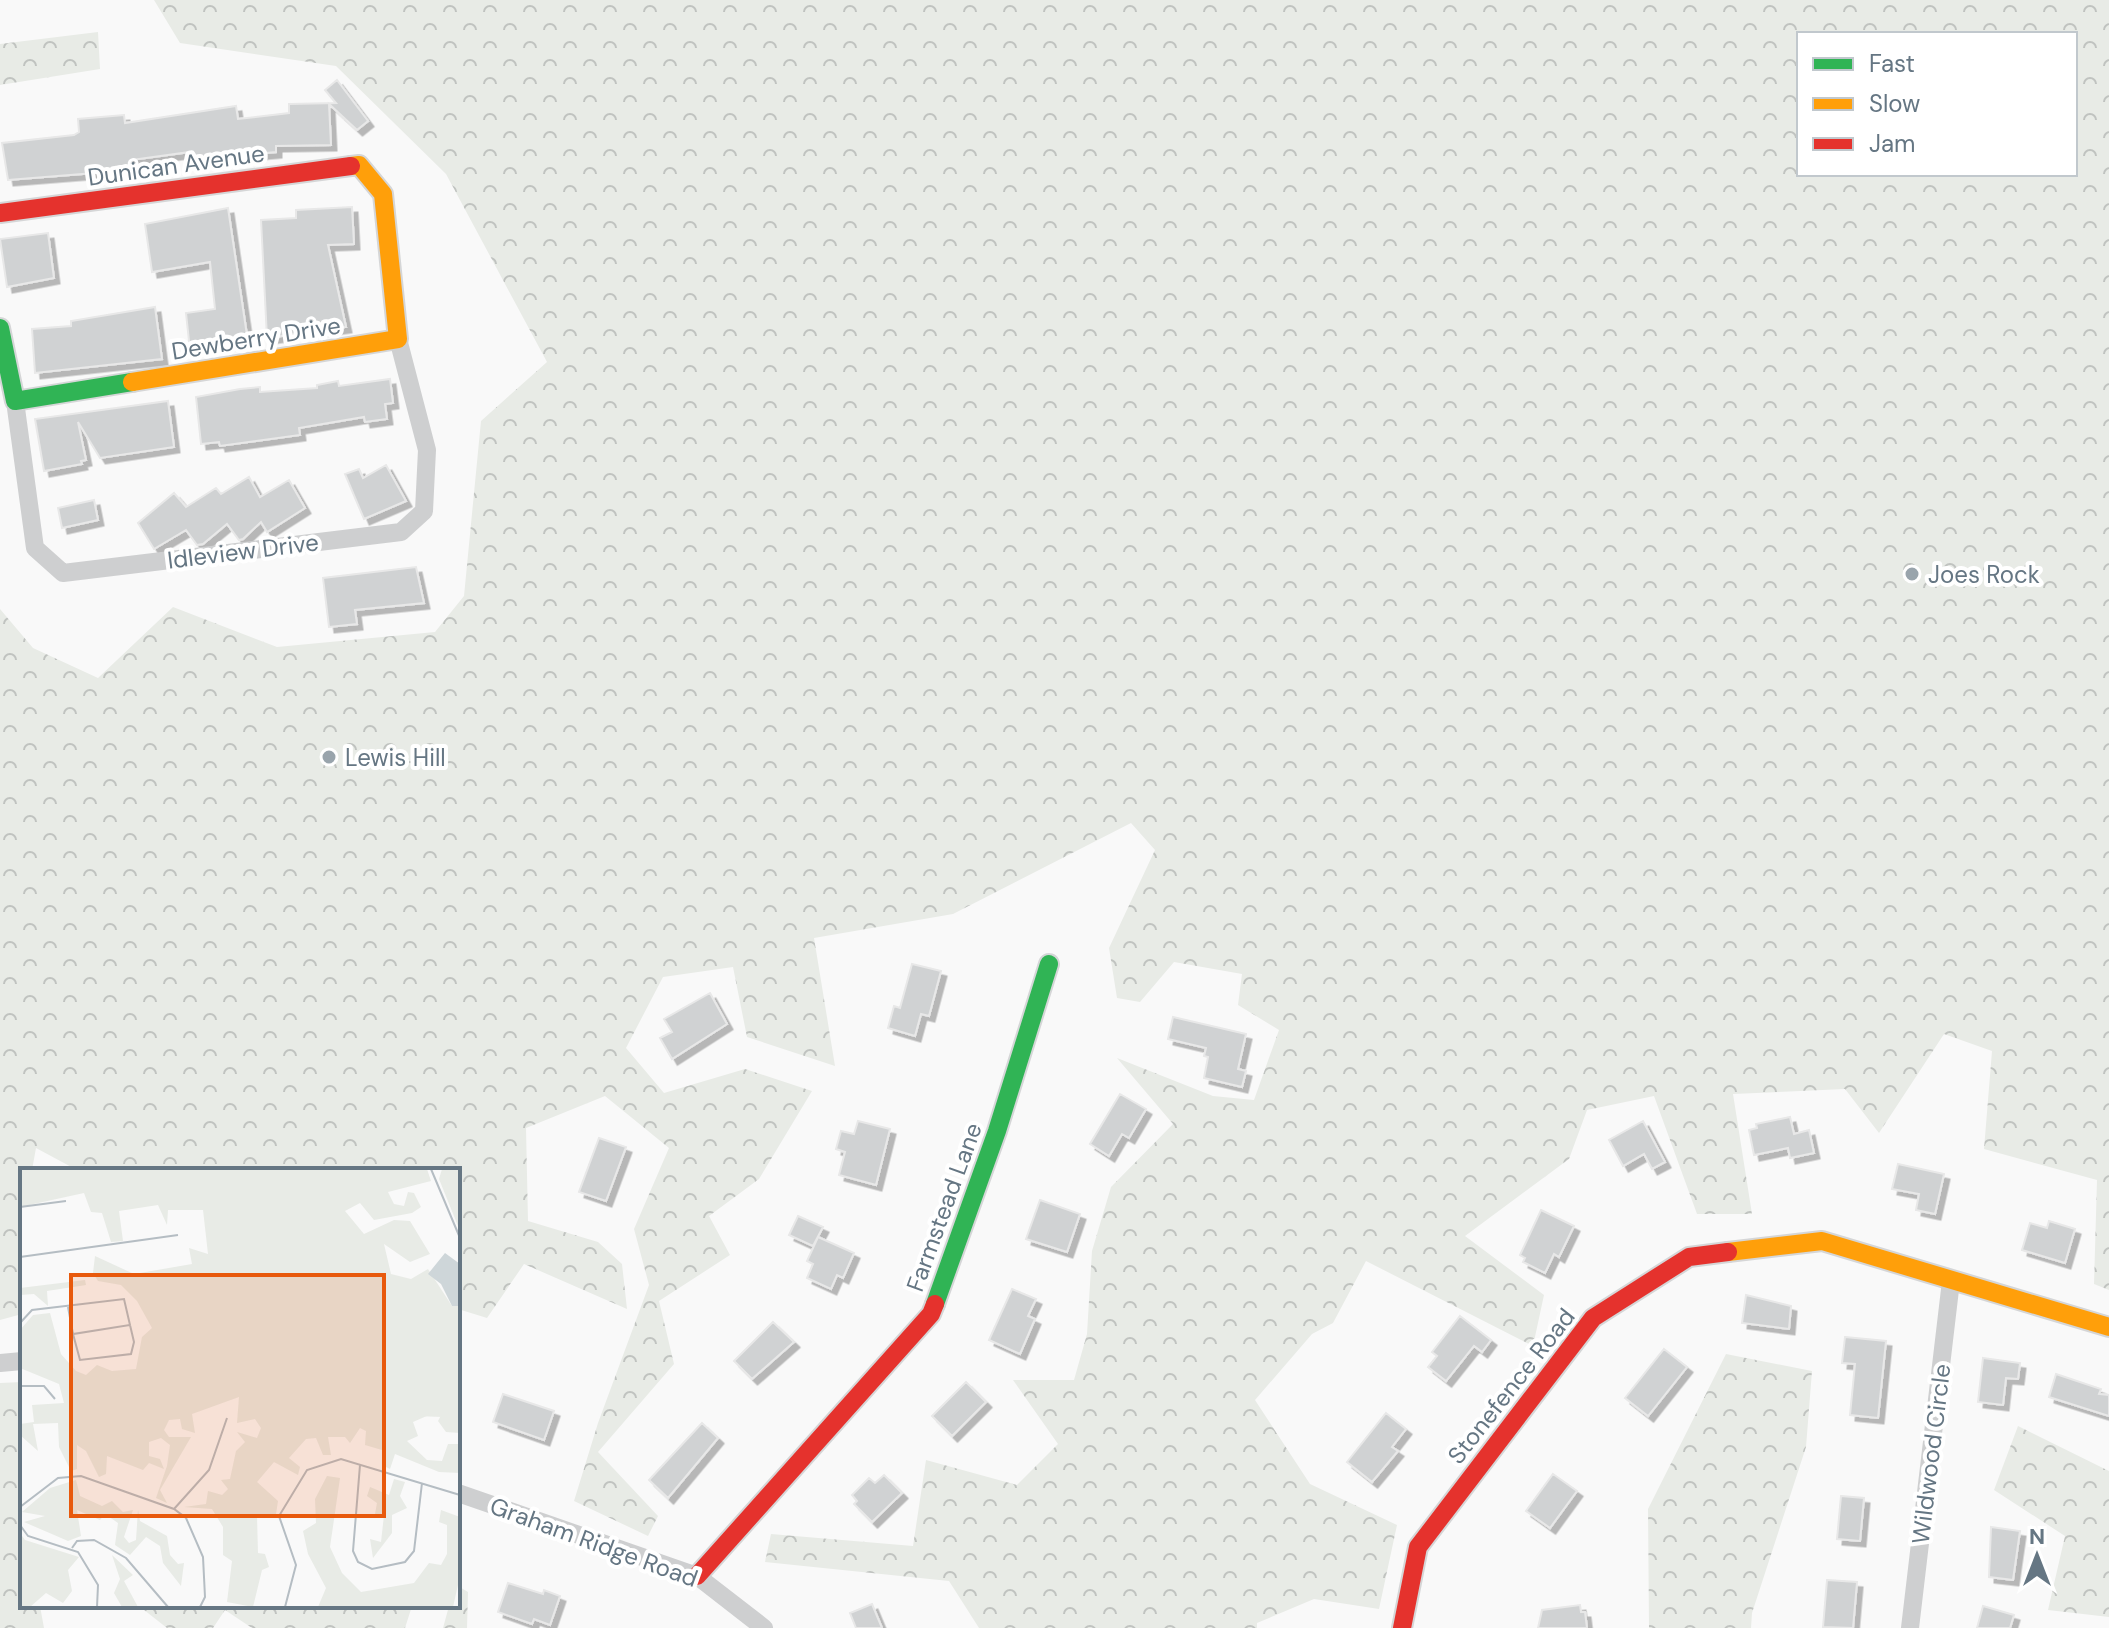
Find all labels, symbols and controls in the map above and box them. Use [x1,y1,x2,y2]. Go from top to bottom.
legend [1797,32,2077,176]
text: Fast [1869,48,1915,79]
text: Slow [1869,88,1920,119]
text: Jam [1869,128,1915,159]
street label: Dunican Avenue [86,137,266,193]
street label: Dewberry Drive [169,309,343,367]
street label: Idleview Drive [166,526,320,576]
place label: Joes Rock [1928,559,2040,590]
marker: Joes Rock [1903,565,1921,583]
place label: Lewis Hill [345,742,446,773]
marker: Lewis Hill [320,748,338,766]
street label: Farmstead Lane [899,1118,989,1296]
inset map [20,1168,460,1608]
street label: Stonefence Road [1441,1302,1581,1470]
street label: Wildwood Circle [1905,1362,1957,1546]
street label: Graham Ridge Road [486,1490,702,1594]
north arrow [1997,1516,2077,1596]
text: N [2029,1522,2045,1551]

